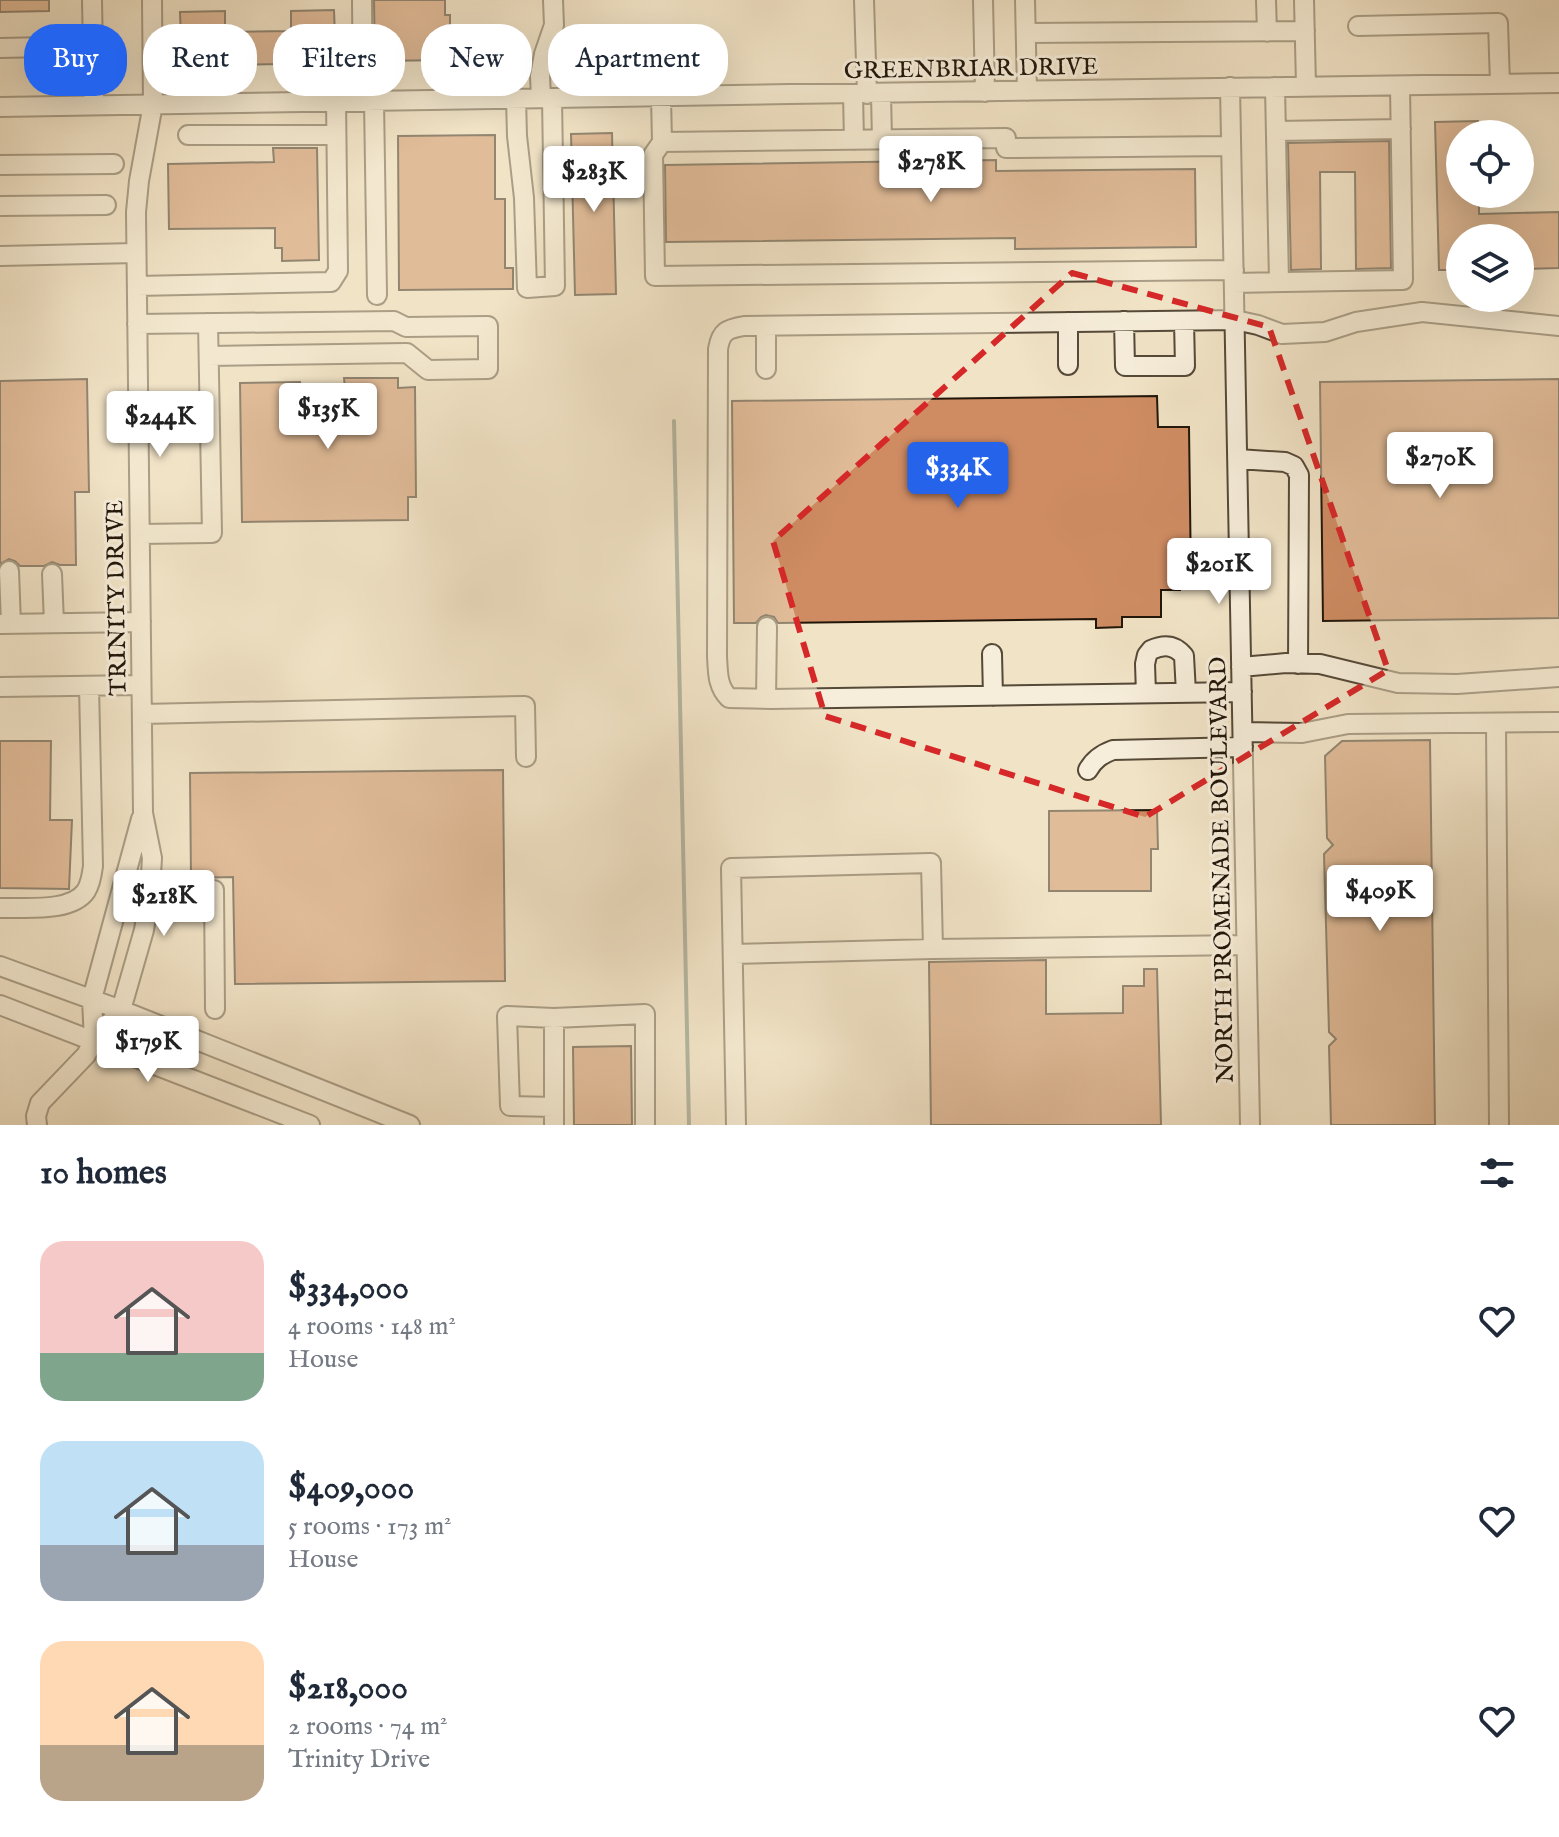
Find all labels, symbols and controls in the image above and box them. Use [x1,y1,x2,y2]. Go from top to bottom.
chip: Buy [24,24,127,96]
chip: Rent [143,24,257,96]
chip: Filters [273,24,405,96]
chip: New [421,24,532,96]
chip: Apartment [548,24,728,96]
street label: GREENBRIAR DRIVE [843,52,1099,87]
map controls [1446,120,1534,312]
button: locate [1446,120,1534,208]
pin: $278K [875,136,987,204]
text: $278K [897,145,965,178]
pin: $283K [538,146,650,214]
text: $283K [561,155,627,188]
button: layers [1446,224,1534,312]
pin: $135K [272,383,384,451]
pin: $244K [104,391,216,459]
text: $135K [297,392,359,425]
text: $244K [125,400,195,433]
pin: $270K [1384,432,1496,500]
text: $270K [1405,441,1475,474]
pin: $334K [902,442,1014,510]
text: $334K [925,451,991,484]
street label: TRINITY DRIVE [100,500,135,696]
pin: $201K [1163,538,1275,606]
text: $201K [1185,547,1253,580]
street label: NORTH PROMENADE BOULEVARD [1203,656,1242,1084]
pin: $409K [1324,865,1436,933]
pin: $218K [108,870,220,938]
text: $409K [1345,874,1415,907]
text: $218K [131,879,197,912]
pin: $179K [92,1016,204,1084]
text: $179K [115,1025,181,1058]
icon: filters [1475,1151,1519,1195]
text: 10 homes [40,1152,167,1195]
text: $334,000 [288,1267,409,1310]
icon: home [104,1273,200,1369]
icon: heart [1475,1299,1519,1343]
text: 4 rooms · 148 m² [288,1310,456,1343]
text: House [288,1343,358,1376]
text: $409,000 [288,1467,414,1510]
icon: home [104,1473,200,1569]
icon: heart [1475,1499,1519,1543]
text: 5 rooms · 173 m² [288,1510,452,1543]
text: House [288,1543,358,1576]
text: $218,000 [288,1667,408,1710]
icon: home [104,1673,200,1769]
icon: heart [1475,1699,1519,1743]
text: 2 rooms · 74 m² [288,1710,448,1743]
text: Trinity Drive [288,1743,430,1776]

